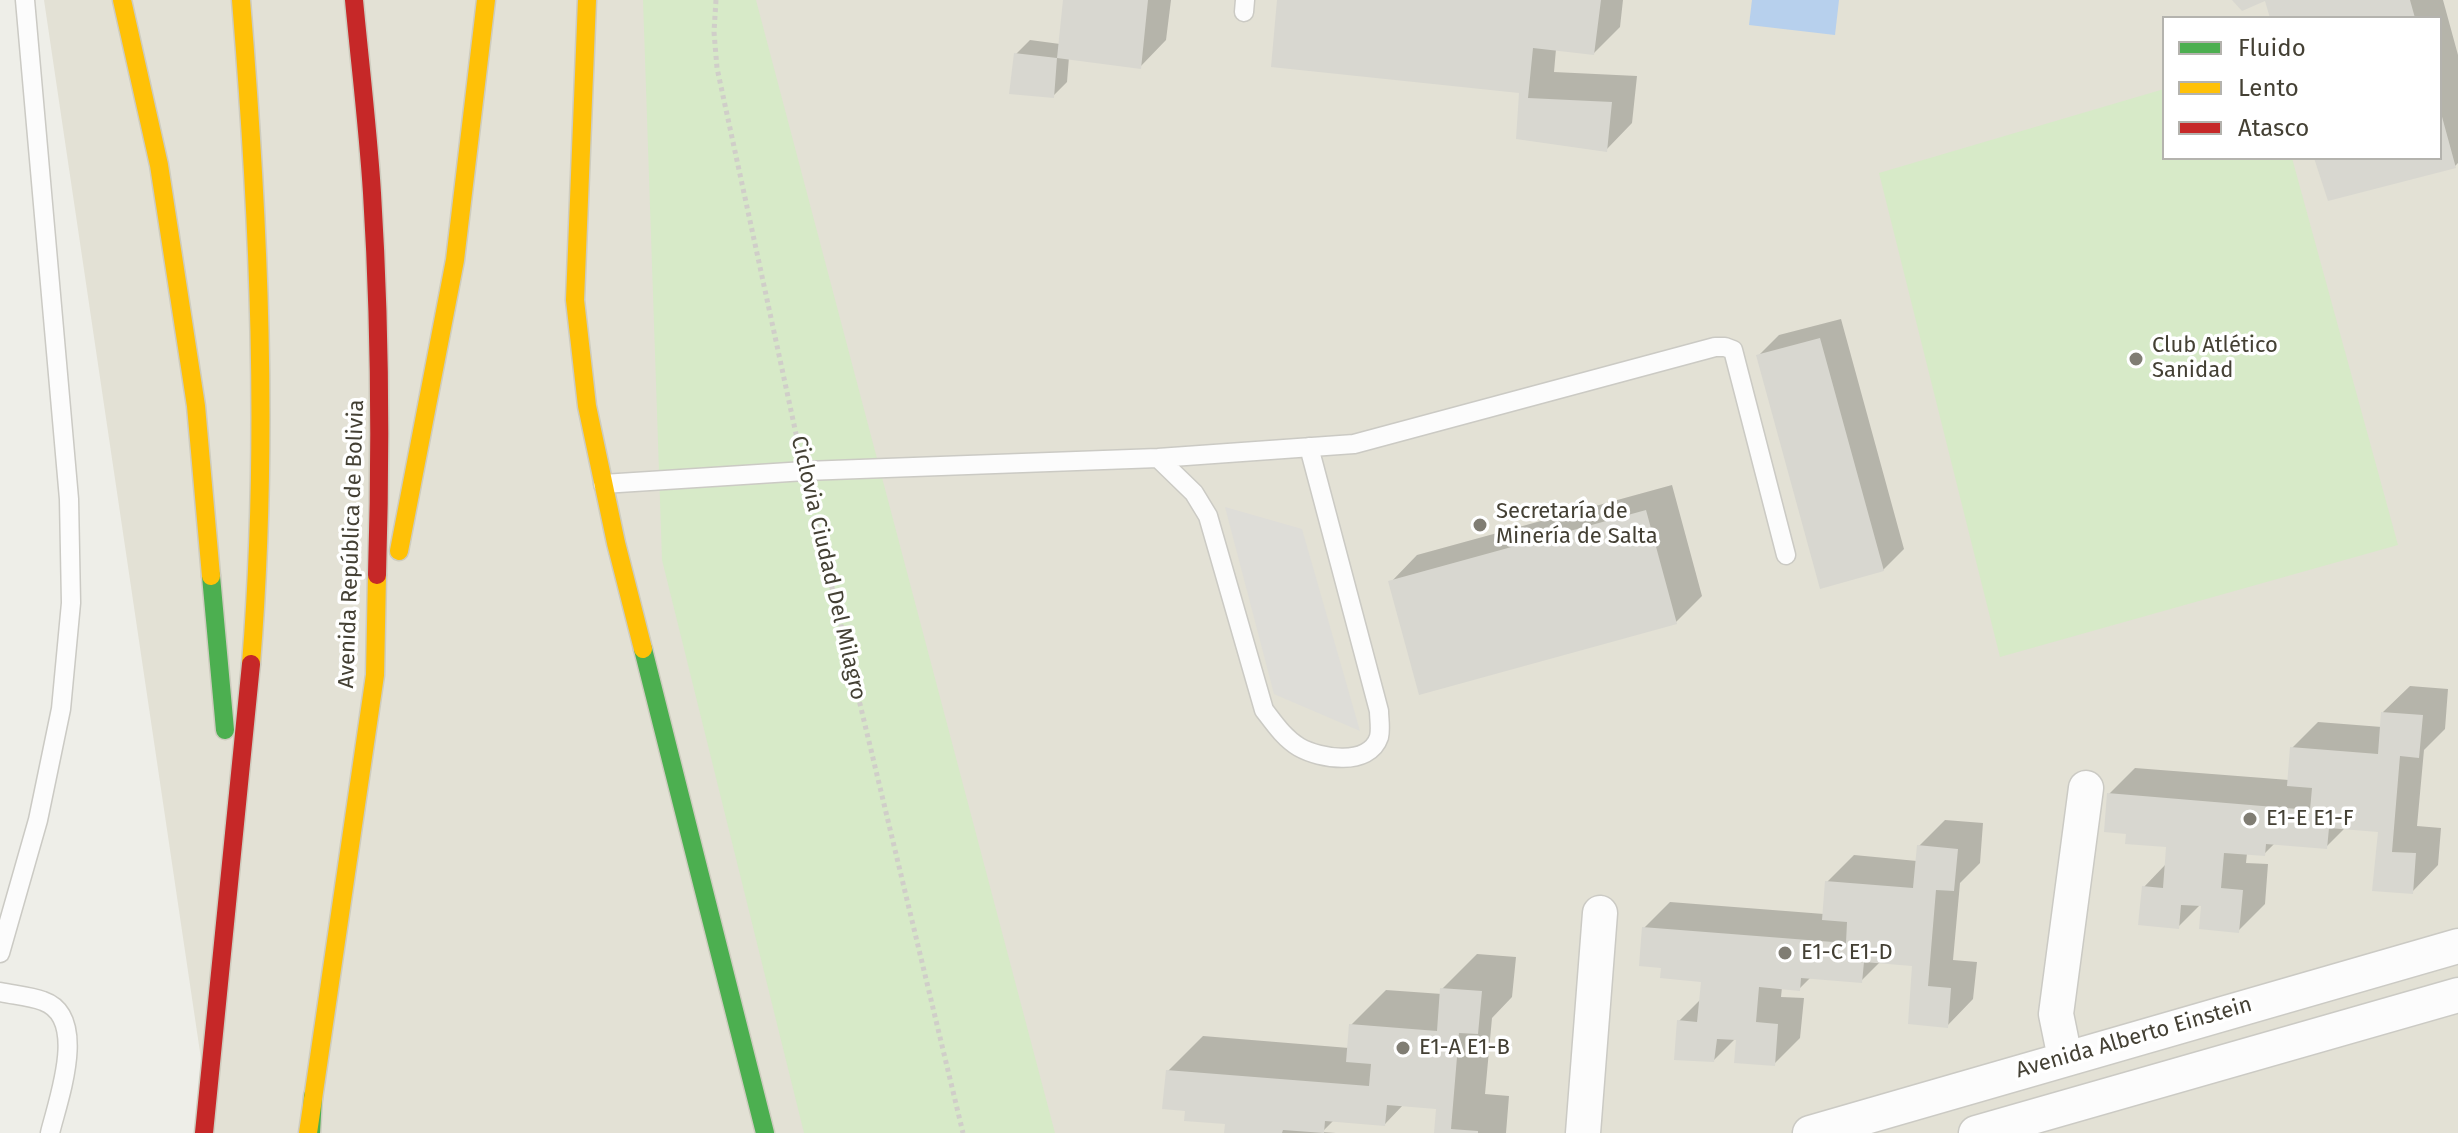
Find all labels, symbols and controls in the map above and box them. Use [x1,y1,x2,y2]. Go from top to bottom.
legend [2162,16,2442,160]
text: Fluido [2238,34,2306,62]
text: Lento [2238,74,2299,102]
text: Atasco [2238,114,2309,142]
place label: Club Atlético Sanidad [2152,333,2278,384]
marker: Club Atlético Sanidad [2127,350,2145,368]
street label: Avenida República de Bolivia [334,399,370,689]
street label: Ciclovia Ciudad Del Milagro [785,433,871,703]
place label: Secretaría de Minería de Salta [1496,499,1658,550]
marker: Secretaría de Minería de Salta [1471,516,1489,534]
place label: E1-E E1-F [2266,806,2354,832]
marker: E1-E E1-F [2241,810,2259,828]
place label: E1-C E1-D [1801,940,1893,966]
marker: E1-C E1-D [1776,944,1794,962]
street label: Avenida Alberto Einstein [2013,992,2255,1084]
place label: E1-A E1-B [1419,1035,1510,1061]
marker: E1-A E1-B [1394,1039,1412,1057]

